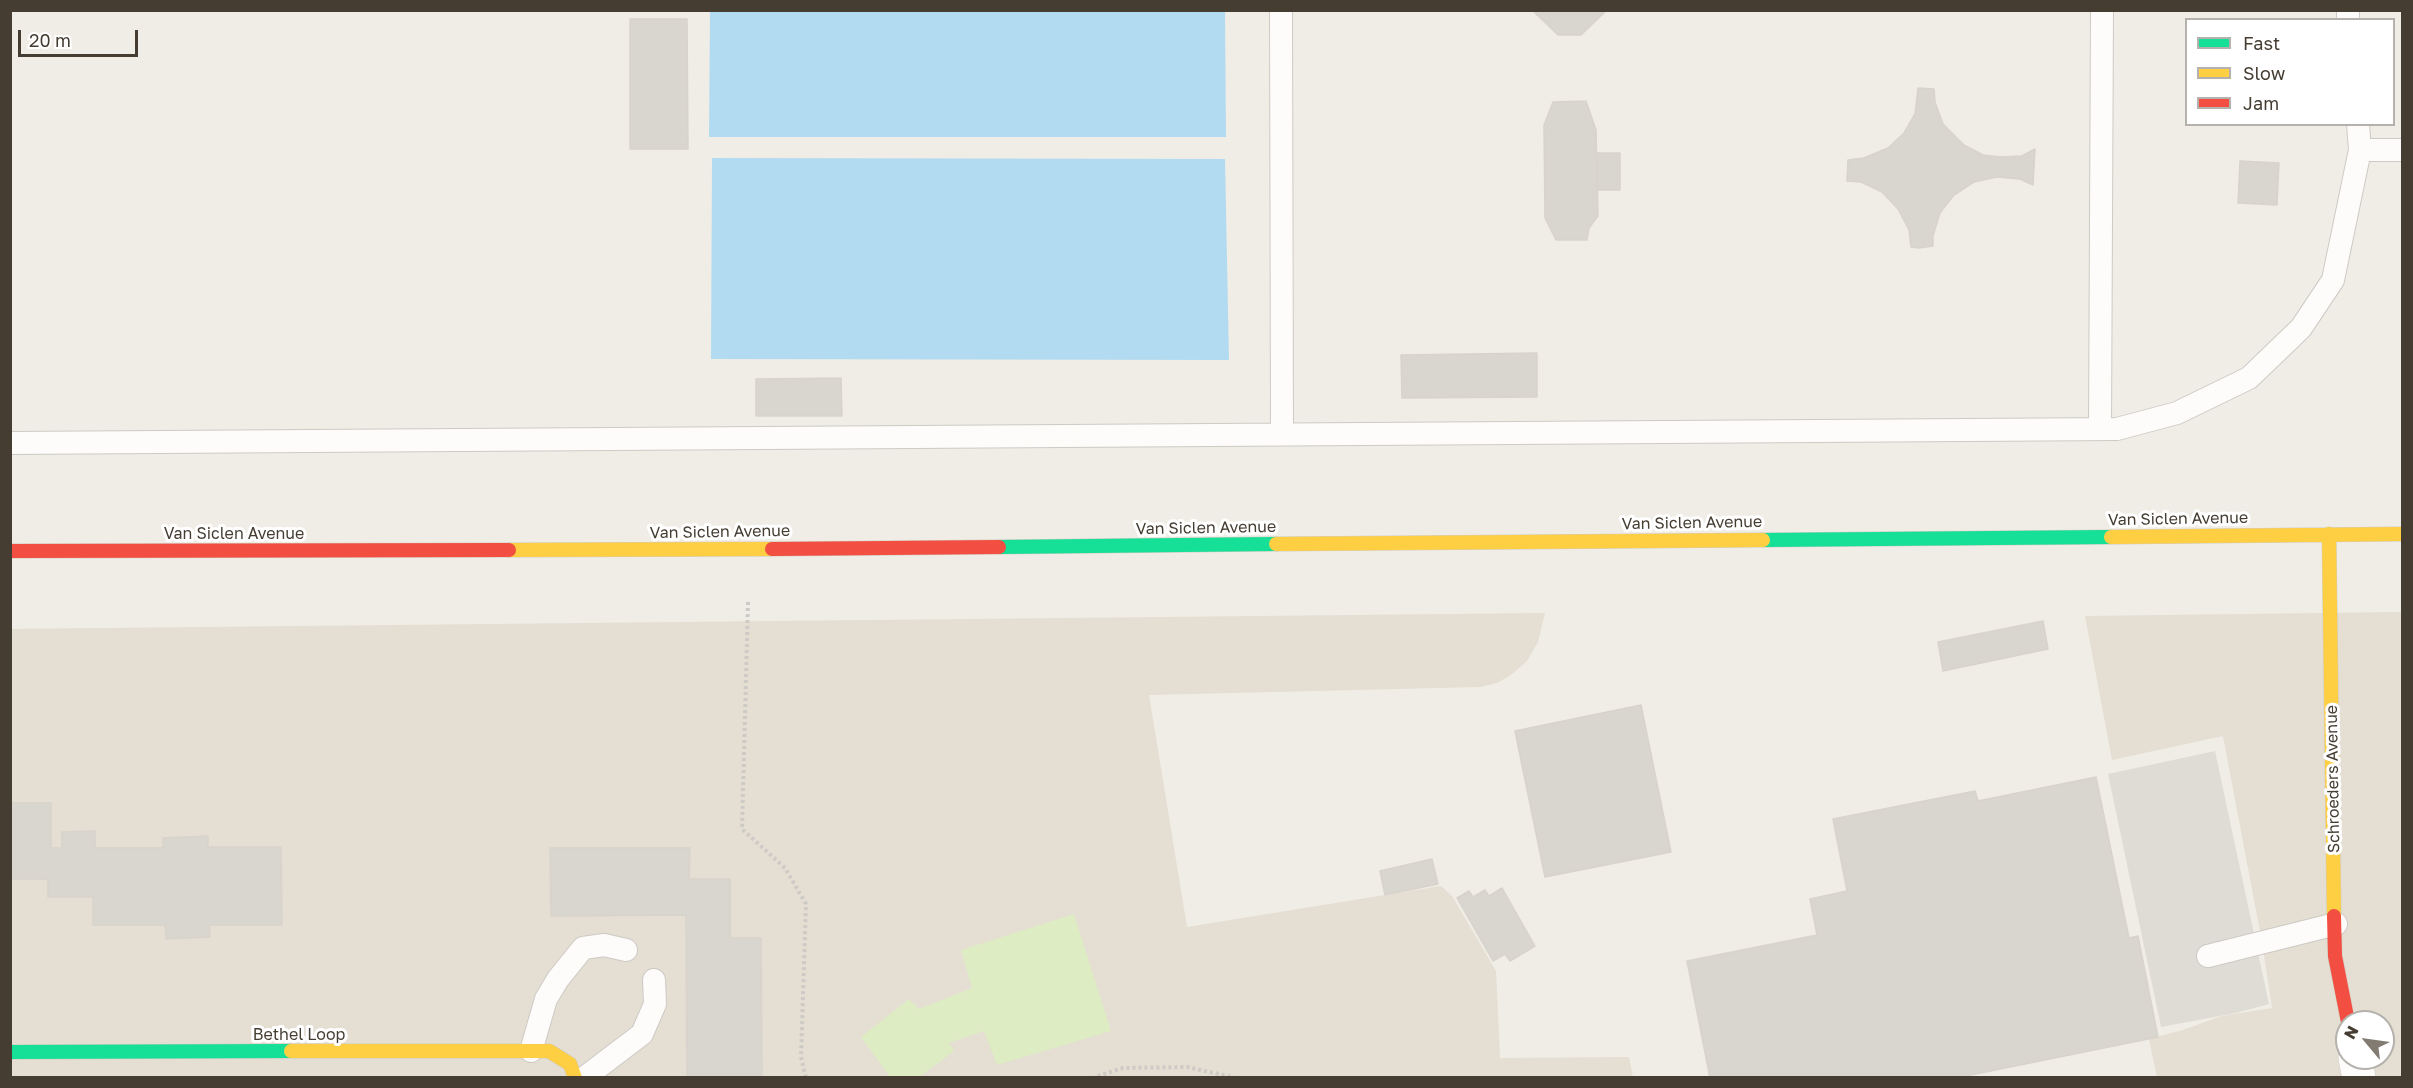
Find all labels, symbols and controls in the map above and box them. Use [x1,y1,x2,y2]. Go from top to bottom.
scale bar [21,18,141,56]
legend [2185,18,2395,126]
text: 20 m [29,29,71,51]
text: Fast [2243,32,2280,54]
text: Slow [2243,62,2285,84]
text: Jam [2243,92,2279,114]
street label: Van Siclen Avenue [2108,508,2248,530]
street label: Van Siclen Avenue [1622,512,1762,534]
street label: Van Siclen Avenue [1136,517,1276,539]
street label: Van Siclen Avenue [650,521,790,543]
street label: Van Siclen Avenue [164,524,304,544]
street label: Schroeders Avenue [2322,705,2344,853]
north arrow [2335,1010,2395,1070]
text: N [2339,1022,2363,1042]
street label: Bethel Loop [253,1025,345,1045]

